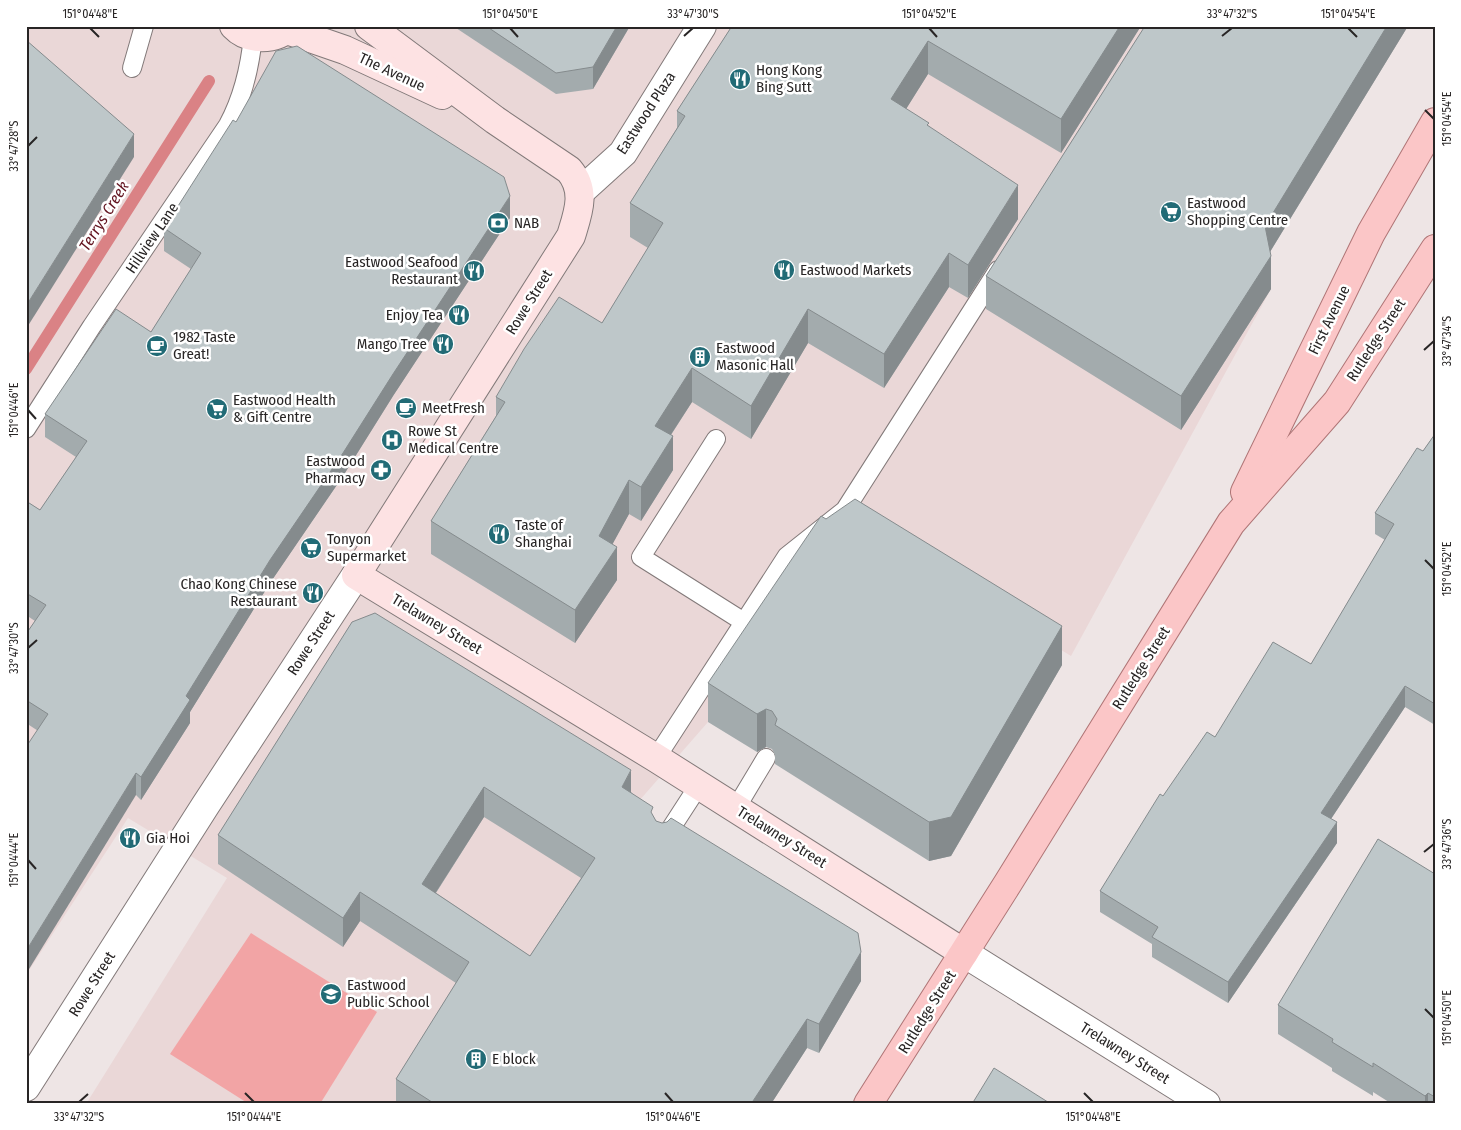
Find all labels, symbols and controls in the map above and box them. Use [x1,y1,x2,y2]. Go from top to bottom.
text: 151°04'48"E [62,7,118,21]
text: 151°04'50"E [482,7,538,21]
text: 33°47'30"S [667,7,719,21]
text: 151°04'52"E [902,7,957,21]
text: 33°47'32"S [1207,7,1257,21]
text: 151°04'54"E [1321,7,1376,21]
street label: The Avenue [356,49,428,95]
place label: Hong Kong Bing Sutt [756,61,822,96]
restaurant icon: Hong Kong Bing Sutt [728,67,752,91]
street label: Eastwood Plaza [613,68,679,158]
text: 151°04'54"E [1440,91,1454,146]
text: 33°47'28"S [7,120,21,172]
water label: Terrys Creek [75,178,133,254]
place label: Eastwood Shopping Centre [1187,194,1288,229]
street label: Hillview Lane [122,199,182,277]
supermarket icon: Eastwood Shopping Centre [1159,200,1183,224]
bank icon: NAB [486,211,510,235]
place label: NAB [514,214,539,232]
place label: Eastwood Seafood Restaurant [345,253,458,288]
restaurant icon: Eastwood Markets [772,258,796,282]
restaurant icon: Eastwood Seafood Restaurant [462,259,486,283]
place label: Eastwood Markets [800,261,911,279]
street label: Rowe Street [502,266,556,338]
street label: First Avenue [1305,282,1353,358]
street label: Rutledge Street [1343,295,1409,385]
restaurant icon: Enjoy Tea [447,303,471,327]
place label: Enjoy Tea [386,306,443,324]
text: 33°47'34"S [1440,316,1454,366]
place label: 1982 Taste Great! [173,328,236,363]
restaurant icon: Mango Tree [431,332,455,356]
cafe icon: 1982 Taste Great! [145,334,169,358]
place label: Mango Tree [357,335,427,353]
place label: Eastwood Masonic Hall [716,339,794,374]
building icon: Eastwood Masonic Hall [688,345,712,369]
text: 151°04'46"E [7,382,21,438]
place label: Eastwood Health & Gift Centre [233,391,336,426]
cafe icon: MeetFresh [394,396,418,420]
supermarket icon: Eastwood Health & Gift Centre [205,397,229,421]
place label: MeetFresh [422,399,485,417]
place label: Rowe St Medical Centre [408,422,499,457]
hospital icon: Rowe St Medical Centre [380,428,404,452]
place label: Eastwood Pharmacy [305,452,365,487]
pharmacy icon: Eastwood Pharmacy [369,458,393,482]
place label: Taste of Shanghai [515,516,572,551]
restaurant icon: Taste of Shanghai [487,522,511,546]
place label: Tonyon Supermarket [327,530,406,565]
supermarket icon: Tonyon Supermarket [299,536,323,560]
text: 151°04'52"E [1440,541,1454,596]
place label: Chao Kong Chinese Restaurant [180,575,297,610]
restaurant icon: Chao Kong Chinese Restaurant [301,581,325,605]
street label: Trelawney Street [389,590,485,658]
street label: Rowe Street [283,607,339,679]
text: 33°47'30"S [7,622,21,674]
street label: Rutledge Street [1108,623,1174,713]
street label: Trelawney Street [734,802,830,872]
text: 33°47'36"S [1440,818,1454,870]
restaurant icon: Gia Hoi [118,826,142,850]
place label: Gia Hoi [146,829,190,847]
text: 151°04'44"E [7,832,21,887]
street label: Rowe Street [65,948,119,1020]
street label: Rutledge Street [894,967,960,1057]
place label: Eastwood Public School [347,976,430,1011]
school or university icon: Eastwood Public School [319,982,343,1006]
text: 151°04'50"E [1440,990,1454,1046]
street label: Trelawney Street [1077,1018,1173,1088]
building icon: E block [464,1047,488,1071]
place label: E block [492,1050,536,1068]
text: 33°47'32"S [54,1110,104,1124]
text: 151°04'44"E [227,1110,282,1124]
text: 151°04'46"E [646,1110,701,1124]
text: 151°04'48"E [1065,1110,1121,1124]

